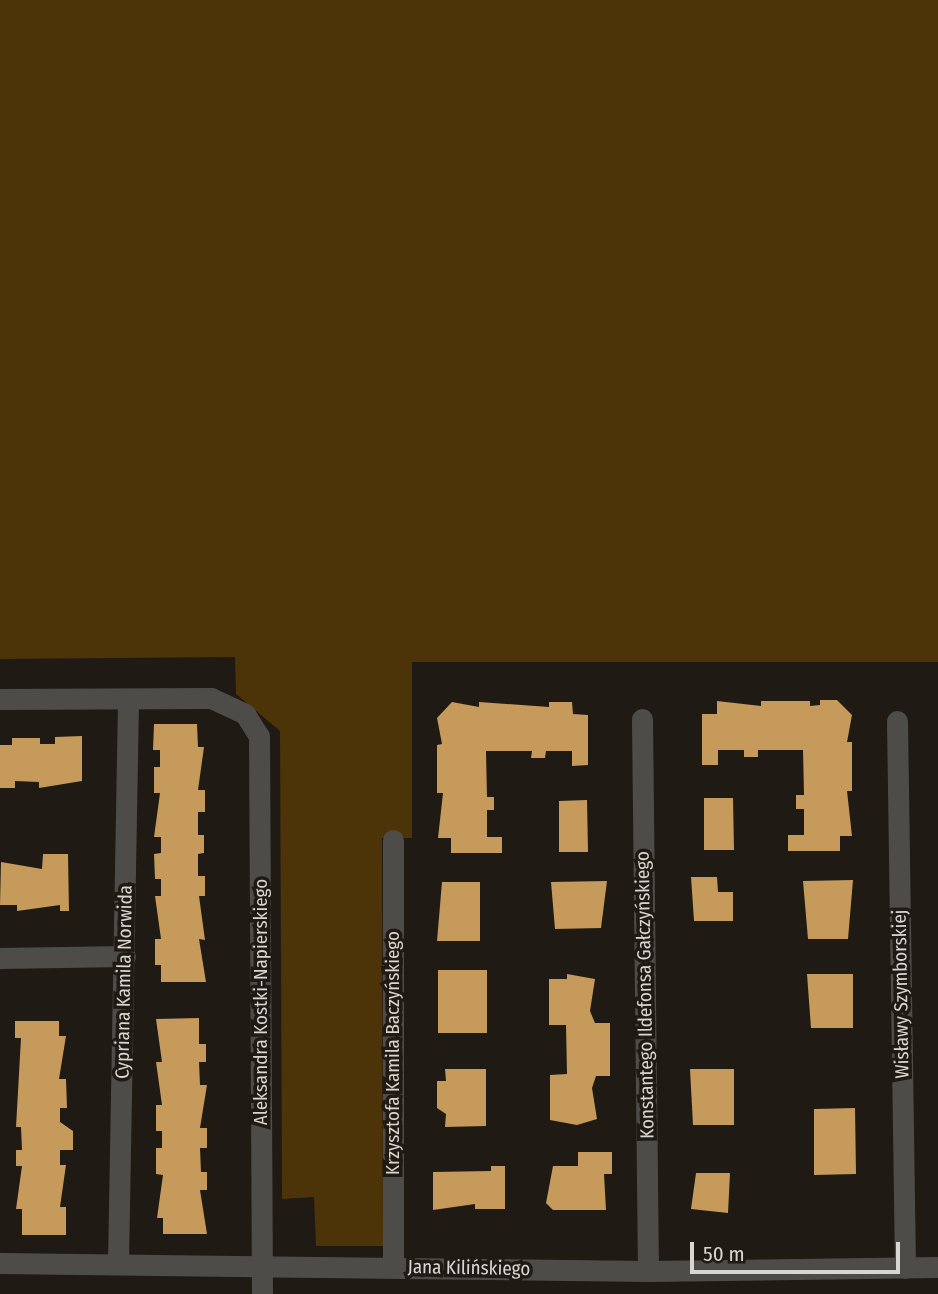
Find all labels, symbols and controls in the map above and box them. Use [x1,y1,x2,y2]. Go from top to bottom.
street label: Konstantego Ildefonsa Gałczyńskiego [631,851,659,1139]
street label: Aleksandra Kostki-Napierskiego [250,879,272,1125]
street label: Cypriana Kamila Norwida [111,885,137,1079]
street label: Wisławy Szymborskiej [888,909,914,1079]
street label: Krzysztofa Kamila Baczyńskiego [382,931,404,1175]
scale bar [693,1228,903,1272]
text: 50 m [703,1241,745,1267]
street label: Jana Kilińskiego [407,1256,531,1280]

